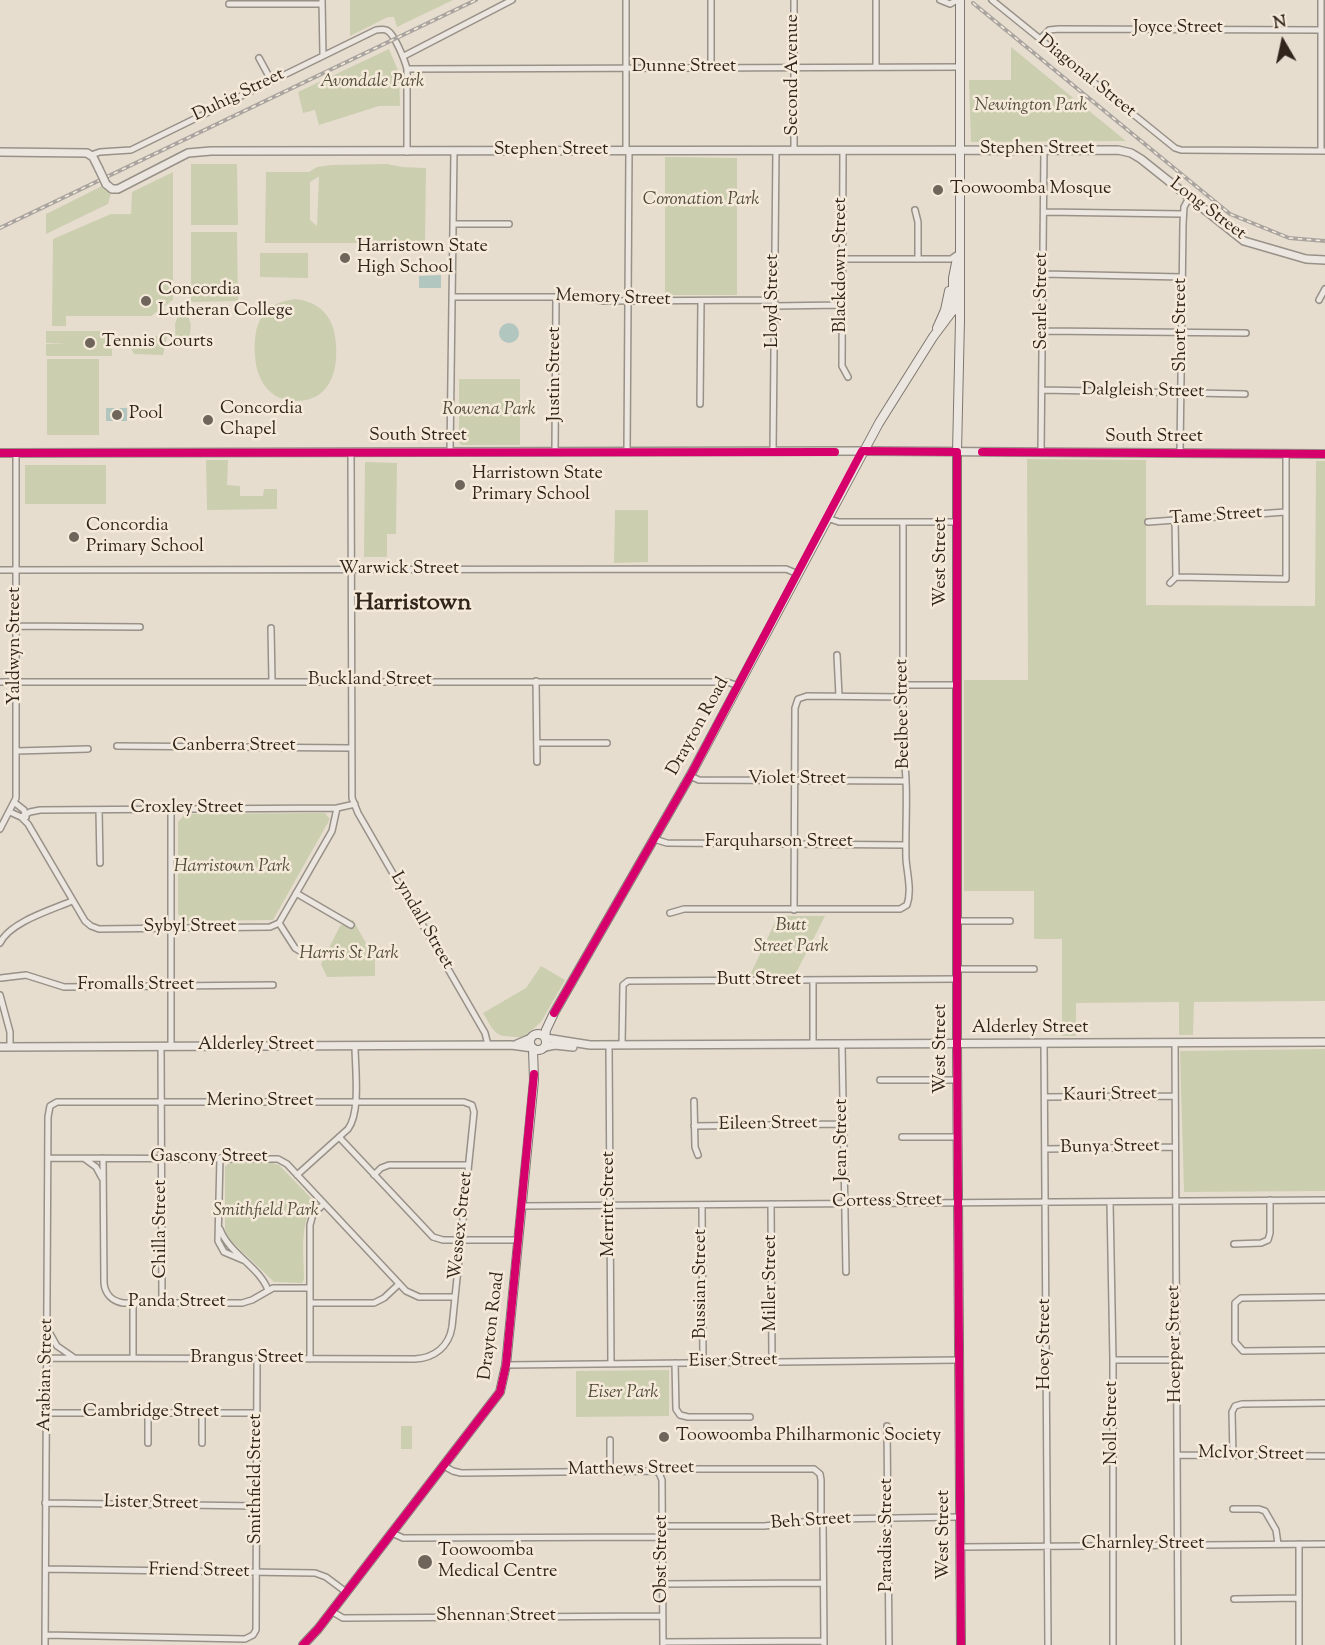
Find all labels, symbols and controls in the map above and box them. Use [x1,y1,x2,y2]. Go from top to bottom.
text: N [1272,11,1288,36]
north arrow [1253,12,1313,72]
street label: Second Avenue [783,14,805,136]
street label: Joyce Street [1133,18,1223,40]
street label: Diagonal Street [1032,31,1140,123]
street label: Dunne Street [632,57,736,79]
street label: Duhig Street [190,65,288,127]
park label: Avondale Park [320,72,424,94]
park label: Newington Park [974,96,1088,118]
street label: Stephen Street [980,139,1094,161]
street label: Stephen Street [494,140,608,162]
street label: Long Street [1164,174,1250,246]
place label: Toowoomba Mosque [950,179,1111,201]
marker: Toowoomba Mosque [931,183,945,197]
park label: Coronation Park [643,190,759,212]
street label: Blackdown Street [831,197,853,333]
place label: Harristown State High School [357,237,488,280]
marker: Harristown State High School [338,251,352,265]
street label: Searle Street [1032,252,1054,350]
street label: Lloyd Street [763,254,785,348]
street label: Short Street [1171,278,1193,372]
place label: Concordia Lutheran College [158,280,293,322]
street label: Memory Street [555,286,671,312]
marker: Concordia Lutheran College [139,294,153,308]
street label: Justin Street [545,327,567,421]
place label: Tennis Courts [102,332,213,354]
marker: Tennis Courts [83,336,97,350]
street label: Dalgleish Street [1082,380,1204,404]
place label: Concordia Chapel [220,399,303,442]
park label: Rowena Park [442,400,536,422]
place label: Pool [129,404,163,426]
marker: Pool [110,408,124,422]
marker: Concordia Chapel [201,413,215,427]
street label: South Street [369,426,467,448]
street label: South Street [1105,427,1203,449]
place label: Harristown State Primary School [472,464,603,506]
marker: Harristown State Primary School [453,478,467,492]
street label: Tame Street [1169,503,1263,531]
place label: Concordia Primary School [86,516,204,558]
street label: West Street [931,517,953,607]
marker: Concordia Primary School [67,530,81,544]
street label: Warwick Street [339,559,459,581]
street label: Yaldwyn Street [5,587,27,705]
district label: Harristown [355,591,471,619]
street label: Beelbee Street [892,659,916,769]
street label: Buckland Street [308,670,432,692]
street label: Drayton Road [663,674,735,780]
street label: Canberra Street [172,736,296,758]
street label: Violet Street [748,769,846,791]
street label: Croxley Street [131,798,243,820]
street label: Farquharson Street [705,832,853,854]
park label: Harristown Park [174,857,290,879]
street label: Lyndall Street [385,869,457,973]
park label: Butt Street Park [753,916,829,958]
street label: Sybyl Street [143,917,237,939]
park label: Harris St Park [299,944,399,966]
street label: Butt Street [717,970,801,992]
street label: Fromalls Street [78,975,194,997]
street label: West Street [931,1004,953,1094]
street label: Alderley Street [972,1018,1088,1040]
street label: Alderley Street [198,1035,314,1057]
street label: Kauri Street [1063,1084,1157,1108]
street label: Merino Street [206,1091,314,1113]
street label: Jean Street [832,1099,854,1181]
street label: Eileen Street [719,1113,817,1137]
street label: Bunya Street [1060,1136,1160,1160]
street label: Gascony Street [150,1147,268,1169]
street label: Merritt Street [599,1151,621,1257]
street label: Wessex Street [446,1171,478,1281]
street label: Chilla Street [151,1180,173,1278]
street label: Cortess Street [832,1190,942,1214]
park label: Smithfield Park [213,1201,319,1223]
street label: Bussian Street [691,1229,713,1339]
street label: Miller Street [761,1235,783,1331]
street label: Drayton Road [476,1271,510,1381]
street label: Hoepper Street [1164,1285,1188,1403]
street label: Panda Street [128,1292,226,1314]
street label: Hoey Street [1035,1298,1057,1390]
street label: Arabian Street [35,1318,59,1432]
street label: Brangus Street [190,1348,304,1370]
street label: Eiser Street [689,1350,777,1374]
street label: Noll Street [1102,1381,1124,1465]
park label: Eiser Park [588,1383,658,1405]
street label: Cambridge Street [83,1402,219,1424]
street label: Smithfield Street [246,1414,268,1544]
place label: Toowoomba Philharmonic Society [676,1426,941,1448]
marker: Toowoomba Philharmonic Society [657,1430,671,1444]
street label: McIvor Street [1198,1443,1304,1467]
street label: Matthews Street [568,1458,694,1482]
street label: Paradise Street [877,1478,899,1592]
street label: West Street [934,1490,956,1580]
street label: Lister Street [103,1492,199,1516]
street label: Beh Street [770,1508,852,1536]
street label: Obst Street [652,1515,674,1603]
street label: Charnley Street [1082,1534,1204,1556]
place label: Toowoomba Medical Centre [438,1541,557,1584]
marker: Toowoomba Medical Centre [416,1553,434,1571]
street label: Friend Street [148,1560,250,1584]
street label: Shennan Street [436,1606,556,1628]

